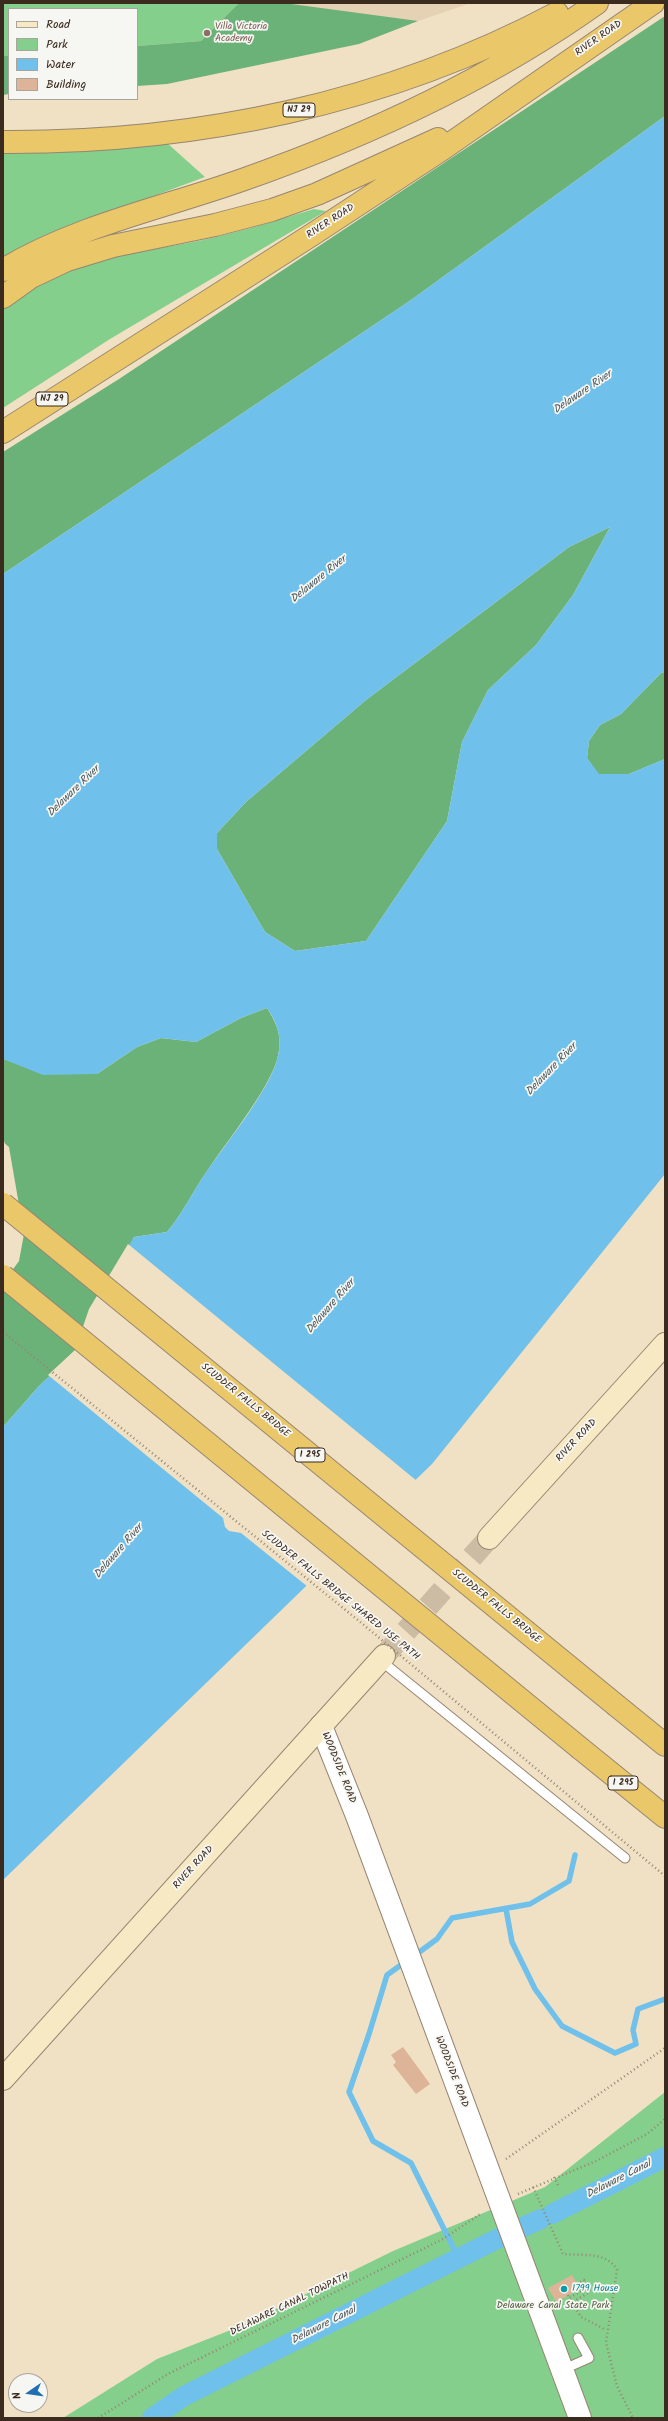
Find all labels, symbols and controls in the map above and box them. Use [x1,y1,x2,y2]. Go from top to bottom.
legend [8,8,138,100]
text: Road [46,15,70,34]
street label: RIVER ROAD [573,18,625,60]
place label: Villa Victoria Academy [215,21,267,44]
marker: Villa Victoria Academy [202,28,212,38]
text: Park [46,35,68,54]
text: Water [46,55,75,74]
text: Building [46,75,86,94]
road number: NJ 29 [283,103,315,117]
street label: RIVER ROAD [305,202,357,242]
water label: Delaware River [551,369,615,417]
road number: NJ 29 [36,392,68,406]
water label: Delaware River [289,554,349,606]
water label: Delaware River [45,764,103,820]
water label: Delaware River [524,1041,580,1099]
water label: Delaware River [304,1277,358,1337]
street label: SCUDDER FALLS BRIDGE [198,1361,292,1441]
street label: RIVER ROAD [554,1417,600,1465]
road number: I 295 [295,1448,325,1462]
water label: Delaware River [92,1522,146,1582]
street label: SCUDDER FALLS BRIDGE SHARED USE PATH [258,1528,422,1664]
street label: SCUDDER FALLS BRIDGE [449,1567,543,1647]
street label: WOODSIDE ROAD [318,1731,358,1805]
road number: I 295 [608,1776,638,1790]
street label: RIVER ROAD [171,1844,217,1892]
street label: WOODSIDE ROAD [432,2034,470,2110]
water label: Delaware Canal [584,2158,654,2202]
street label: DELAWARE CANAL TOWPATH [229,2271,351,2339]
place label: 1799 House [572,2283,618,2295]
marker: 1799 House [559,2284,569,2294]
park label: Delaware Canal State Park [497,2300,609,2312]
water label: Delaware Canal [289,2304,359,2348]
north arrow [8,2373,48,2413]
text: N [8,2390,27,2401]

